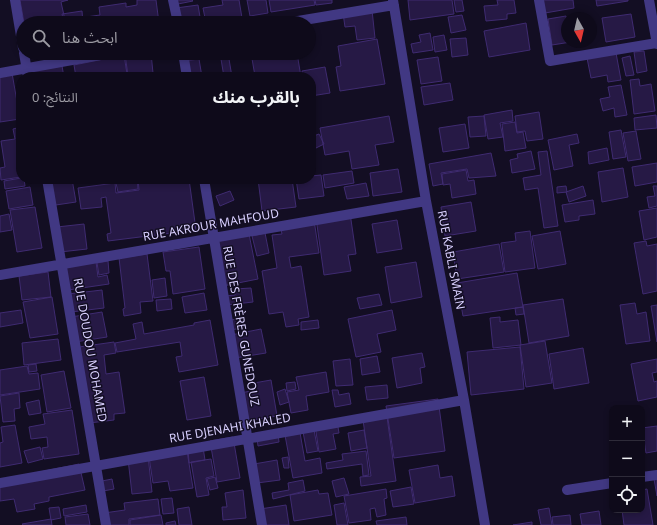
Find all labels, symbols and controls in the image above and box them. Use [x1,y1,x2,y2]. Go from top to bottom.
north arrow [561,12,597,48]
search box [16,16,316,60]
icon: search [30,27,52,49]
text: ابحث هنا [62,27,118,47]
text: بالقرب منك [213,85,300,108]
text: النتائج: 0 [32,88,78,106]
street label: RUE AKROUR MAHFOUD [142,204,281,245]
street label: RUE KABLI SMAIN [434,209,469,311]
street label: RUE DES FRÈRES GUNEDOUZ [219,244,264,408]
street label: RUE DOUDOU MOHAMED [69,277,112,424]
map controls [609,405,645,513]
button: + [609,405,645,441]
street label: RUE DJENAHI KHALED [168,408,292,447]
button: − [609,441,645,477]
button: locate [609,477,645,513]

